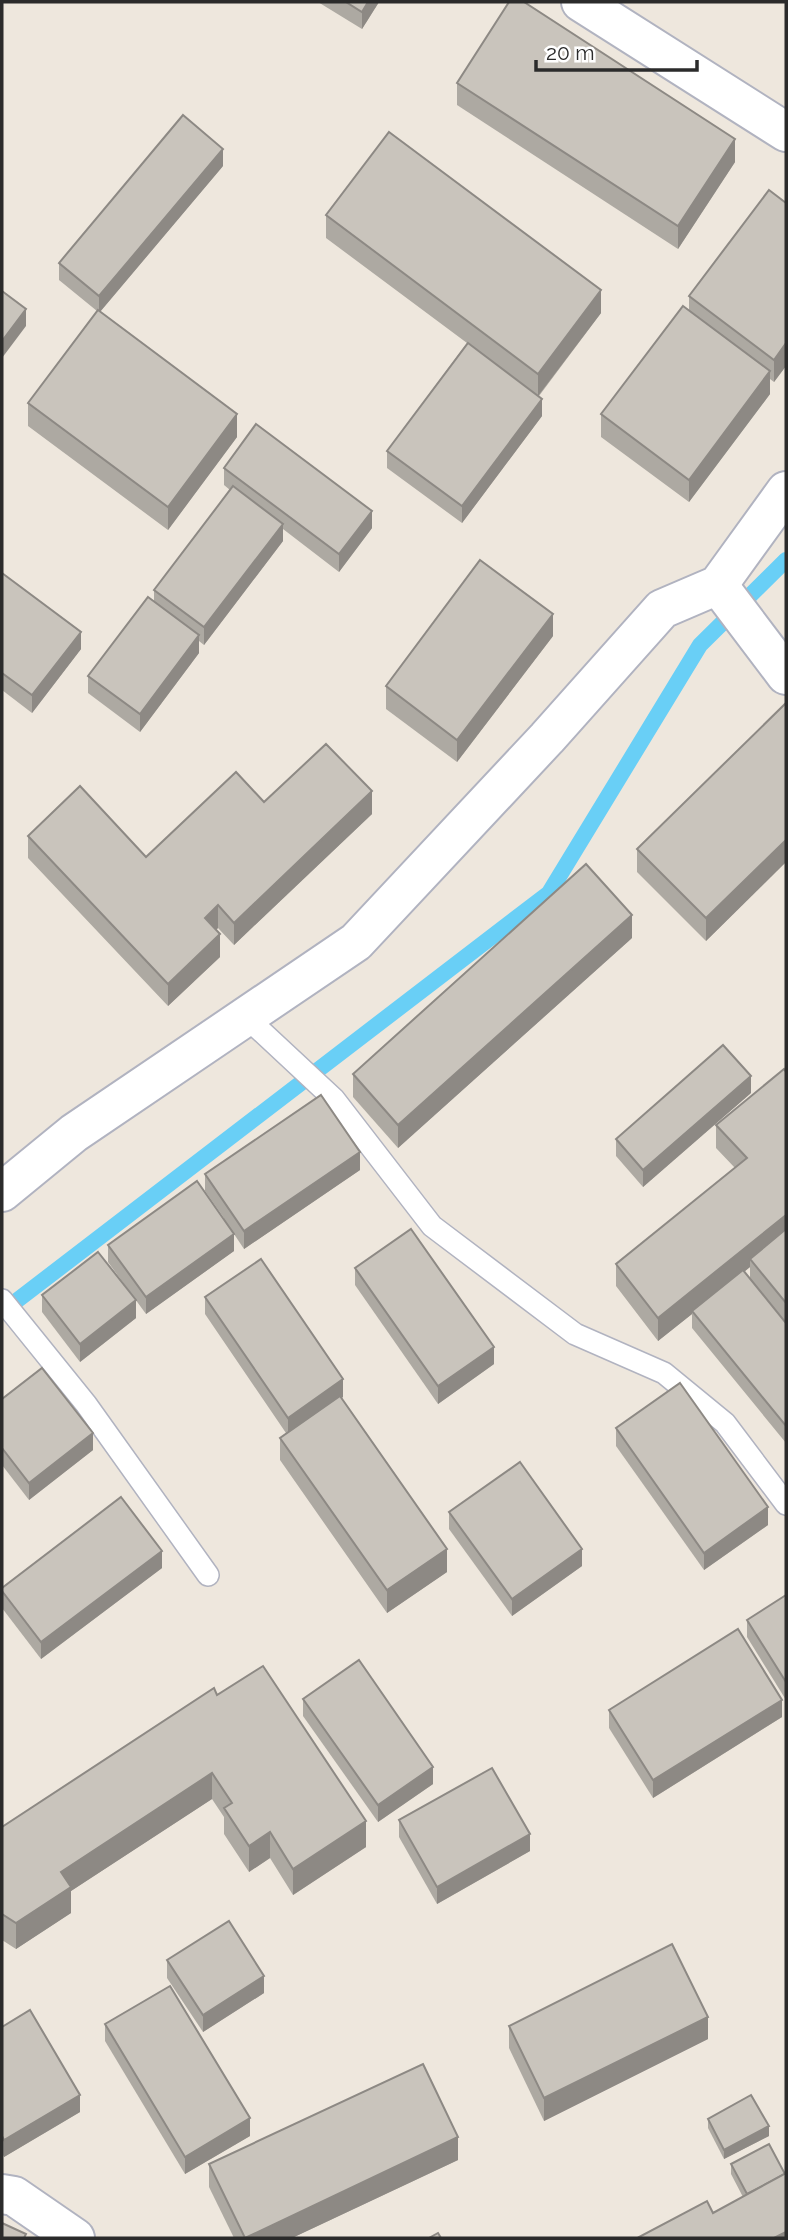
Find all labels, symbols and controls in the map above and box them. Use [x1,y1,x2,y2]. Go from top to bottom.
scale bar [536,28,697,72]
text: 20 m [546,40,594,65]

